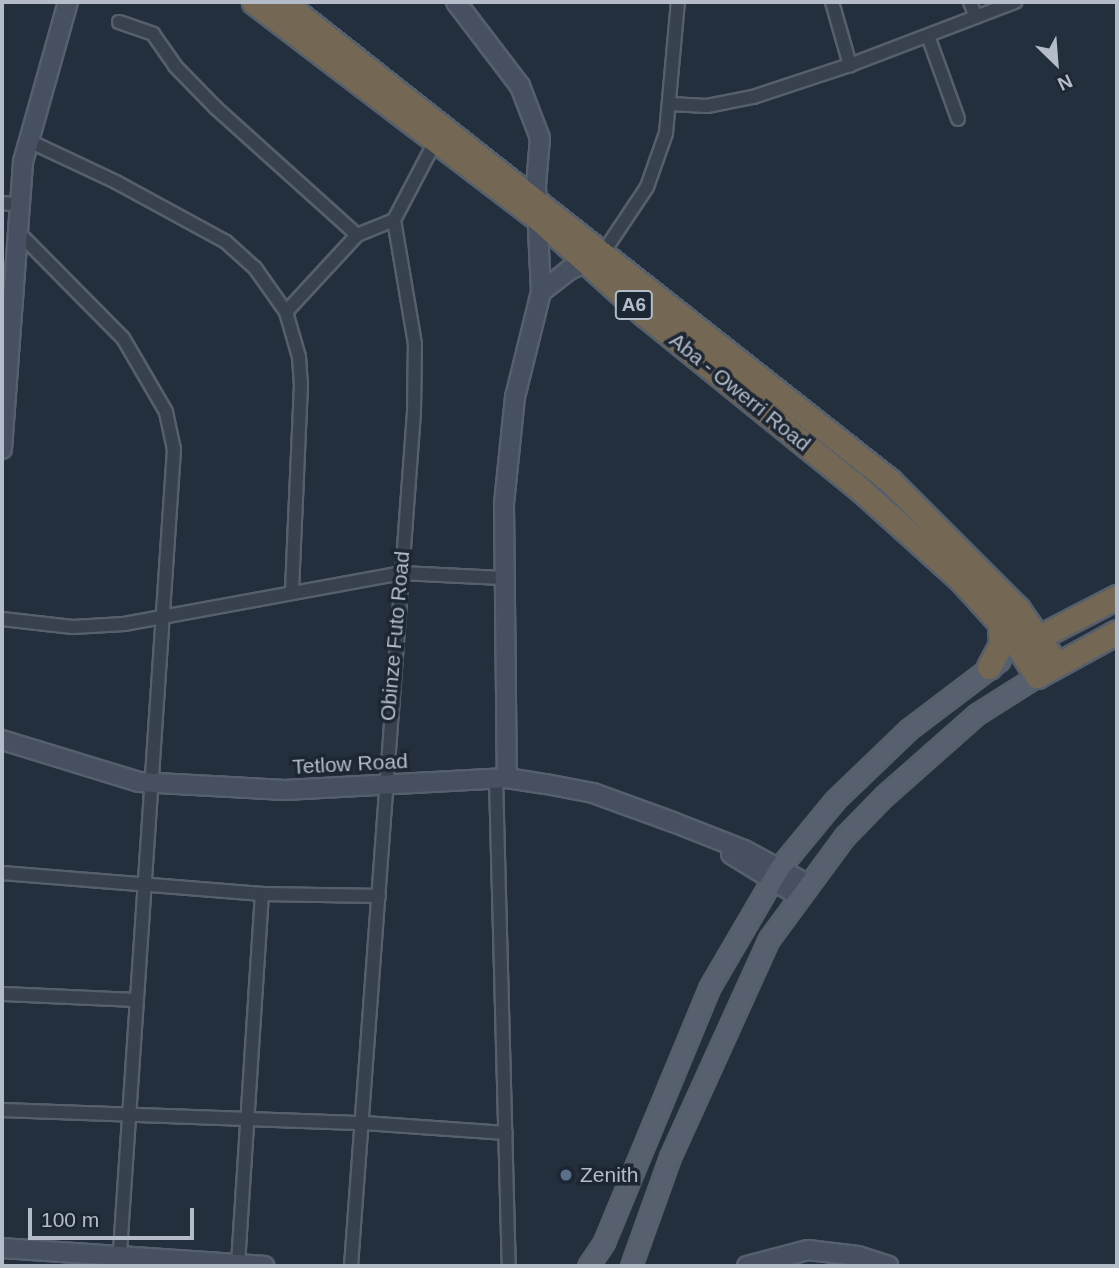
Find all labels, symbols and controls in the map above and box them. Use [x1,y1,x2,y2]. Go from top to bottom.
north arrow [1021,28,1091,98]
text: N [1054,70,1076,95]
road number: A6 [615,290,653,320]
street label: Aba - Owerri Road [664,327,816,457]
street label: Obinze Futo Road [375,550,415,722]
street label: Tetlow Road [292,748,408,780]
place label: Zenith [580,1162,638,1188]
marker: Zenith [558,1167,574,1183]
scale bar [32,1194,198,1238]
text: 100 m [41,1208,99,1231]

